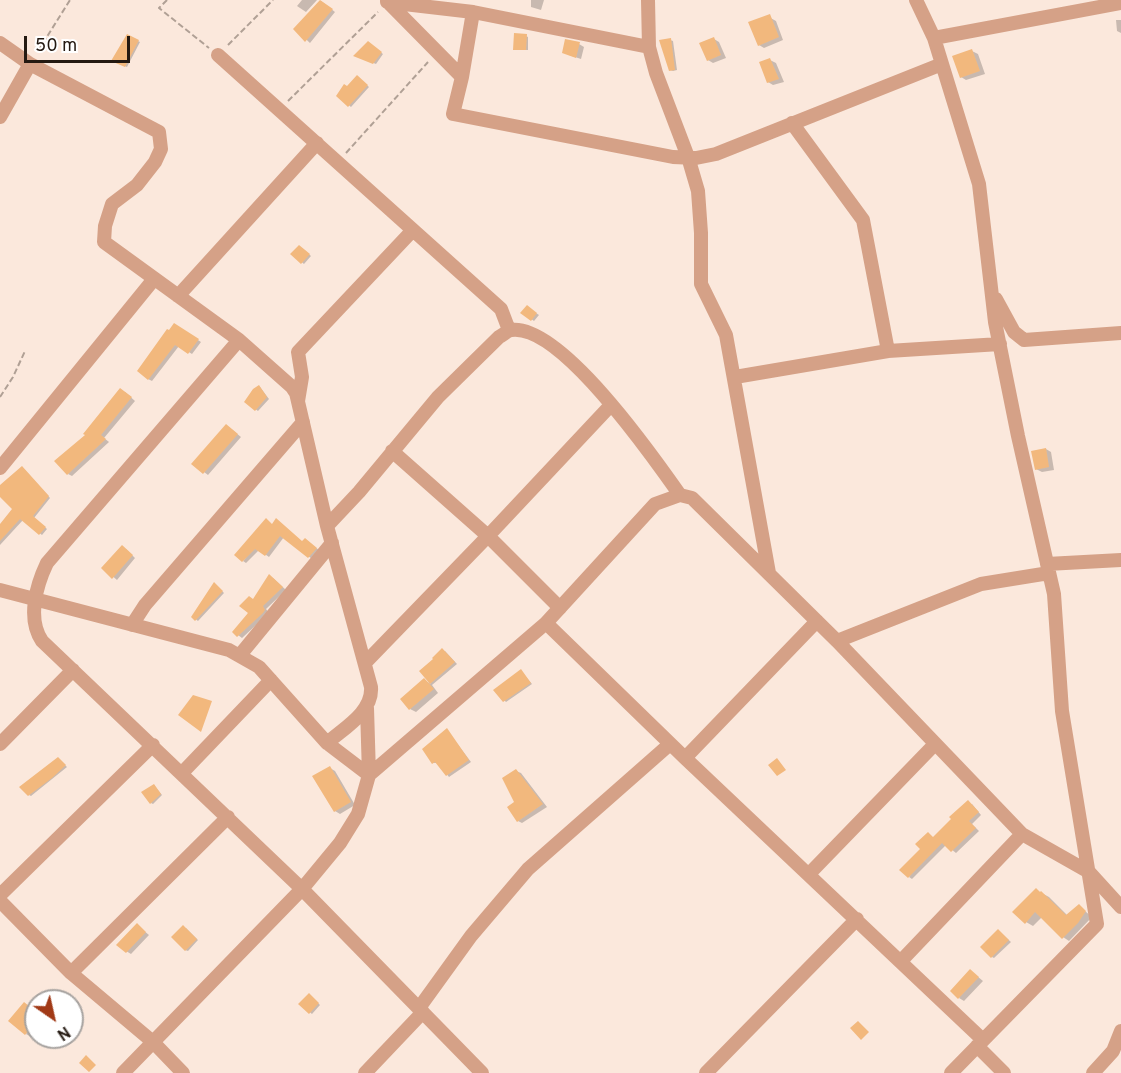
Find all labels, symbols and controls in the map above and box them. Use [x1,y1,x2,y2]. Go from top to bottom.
scale bar [27,24,134,62]
text: 50 m [35,35,77,58]
north arrow [24,989,84,1049]
text: N [53,1021,73,1044]

